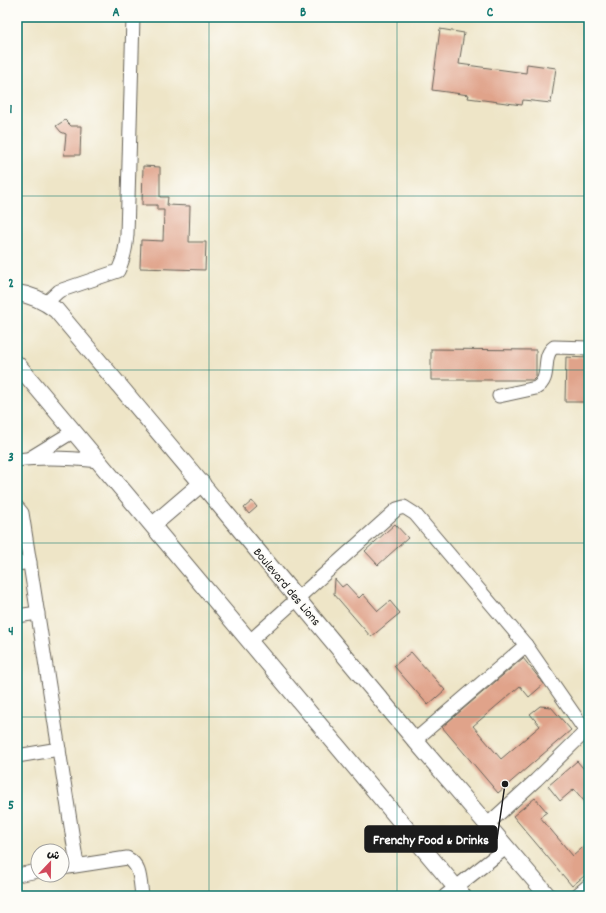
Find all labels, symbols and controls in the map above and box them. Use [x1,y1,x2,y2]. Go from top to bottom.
text: A [112,4,120,23]
text: B [300,4,306,23]
text: C [487,4,494,23]
text: 1 [10,101,13,120]
text: 2 [8,275,14,294]
text: 3 [8,449,14,468]
street label: Boulevard des Lions [248,544,325,631]
text: 4 [8,623,14,642]
text: 5 [8,797,14,816]
callout: Frenchy Food & Drinks [365,826,497,852]
text: Frenchy Food & Drinks [373,831,489,851]
north arrow [30,843,70,883]
text: ش [44,846,62,865]

